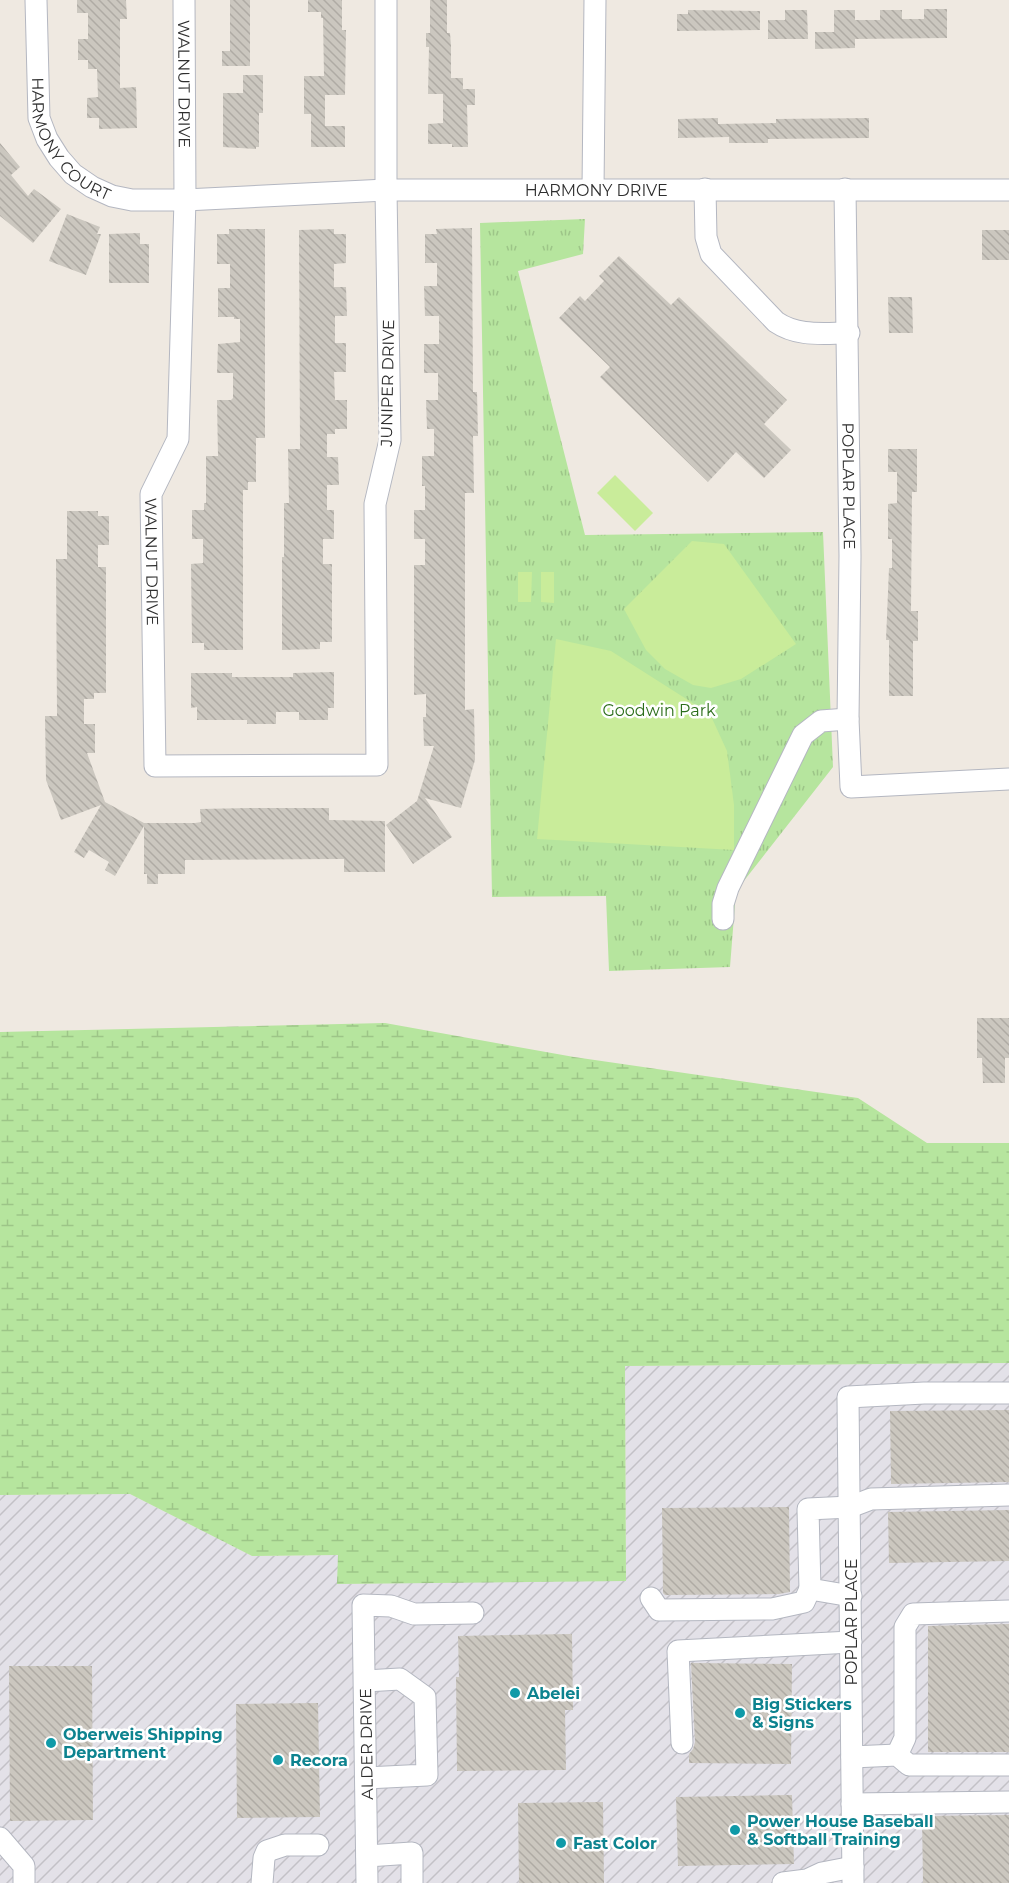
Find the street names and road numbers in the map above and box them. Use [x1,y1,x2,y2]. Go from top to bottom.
street label: WALNUT DRIVE [174,20,194,148]
street label: HARMONY COURT [28,77,114,204]
street label: HARMONY DRIVE [525,181,668,200]
street label: JUNIPER DRIVE [377,319,398,448]
street label: POPLAR PLACE [838,422,859,550]
street label: WALNUT DRIVE [141,497,162,626]
street label: POPLAR PLACE [842,1558,861,1686]
street label: ALDER DRIVE [356,1688,377,1800]

